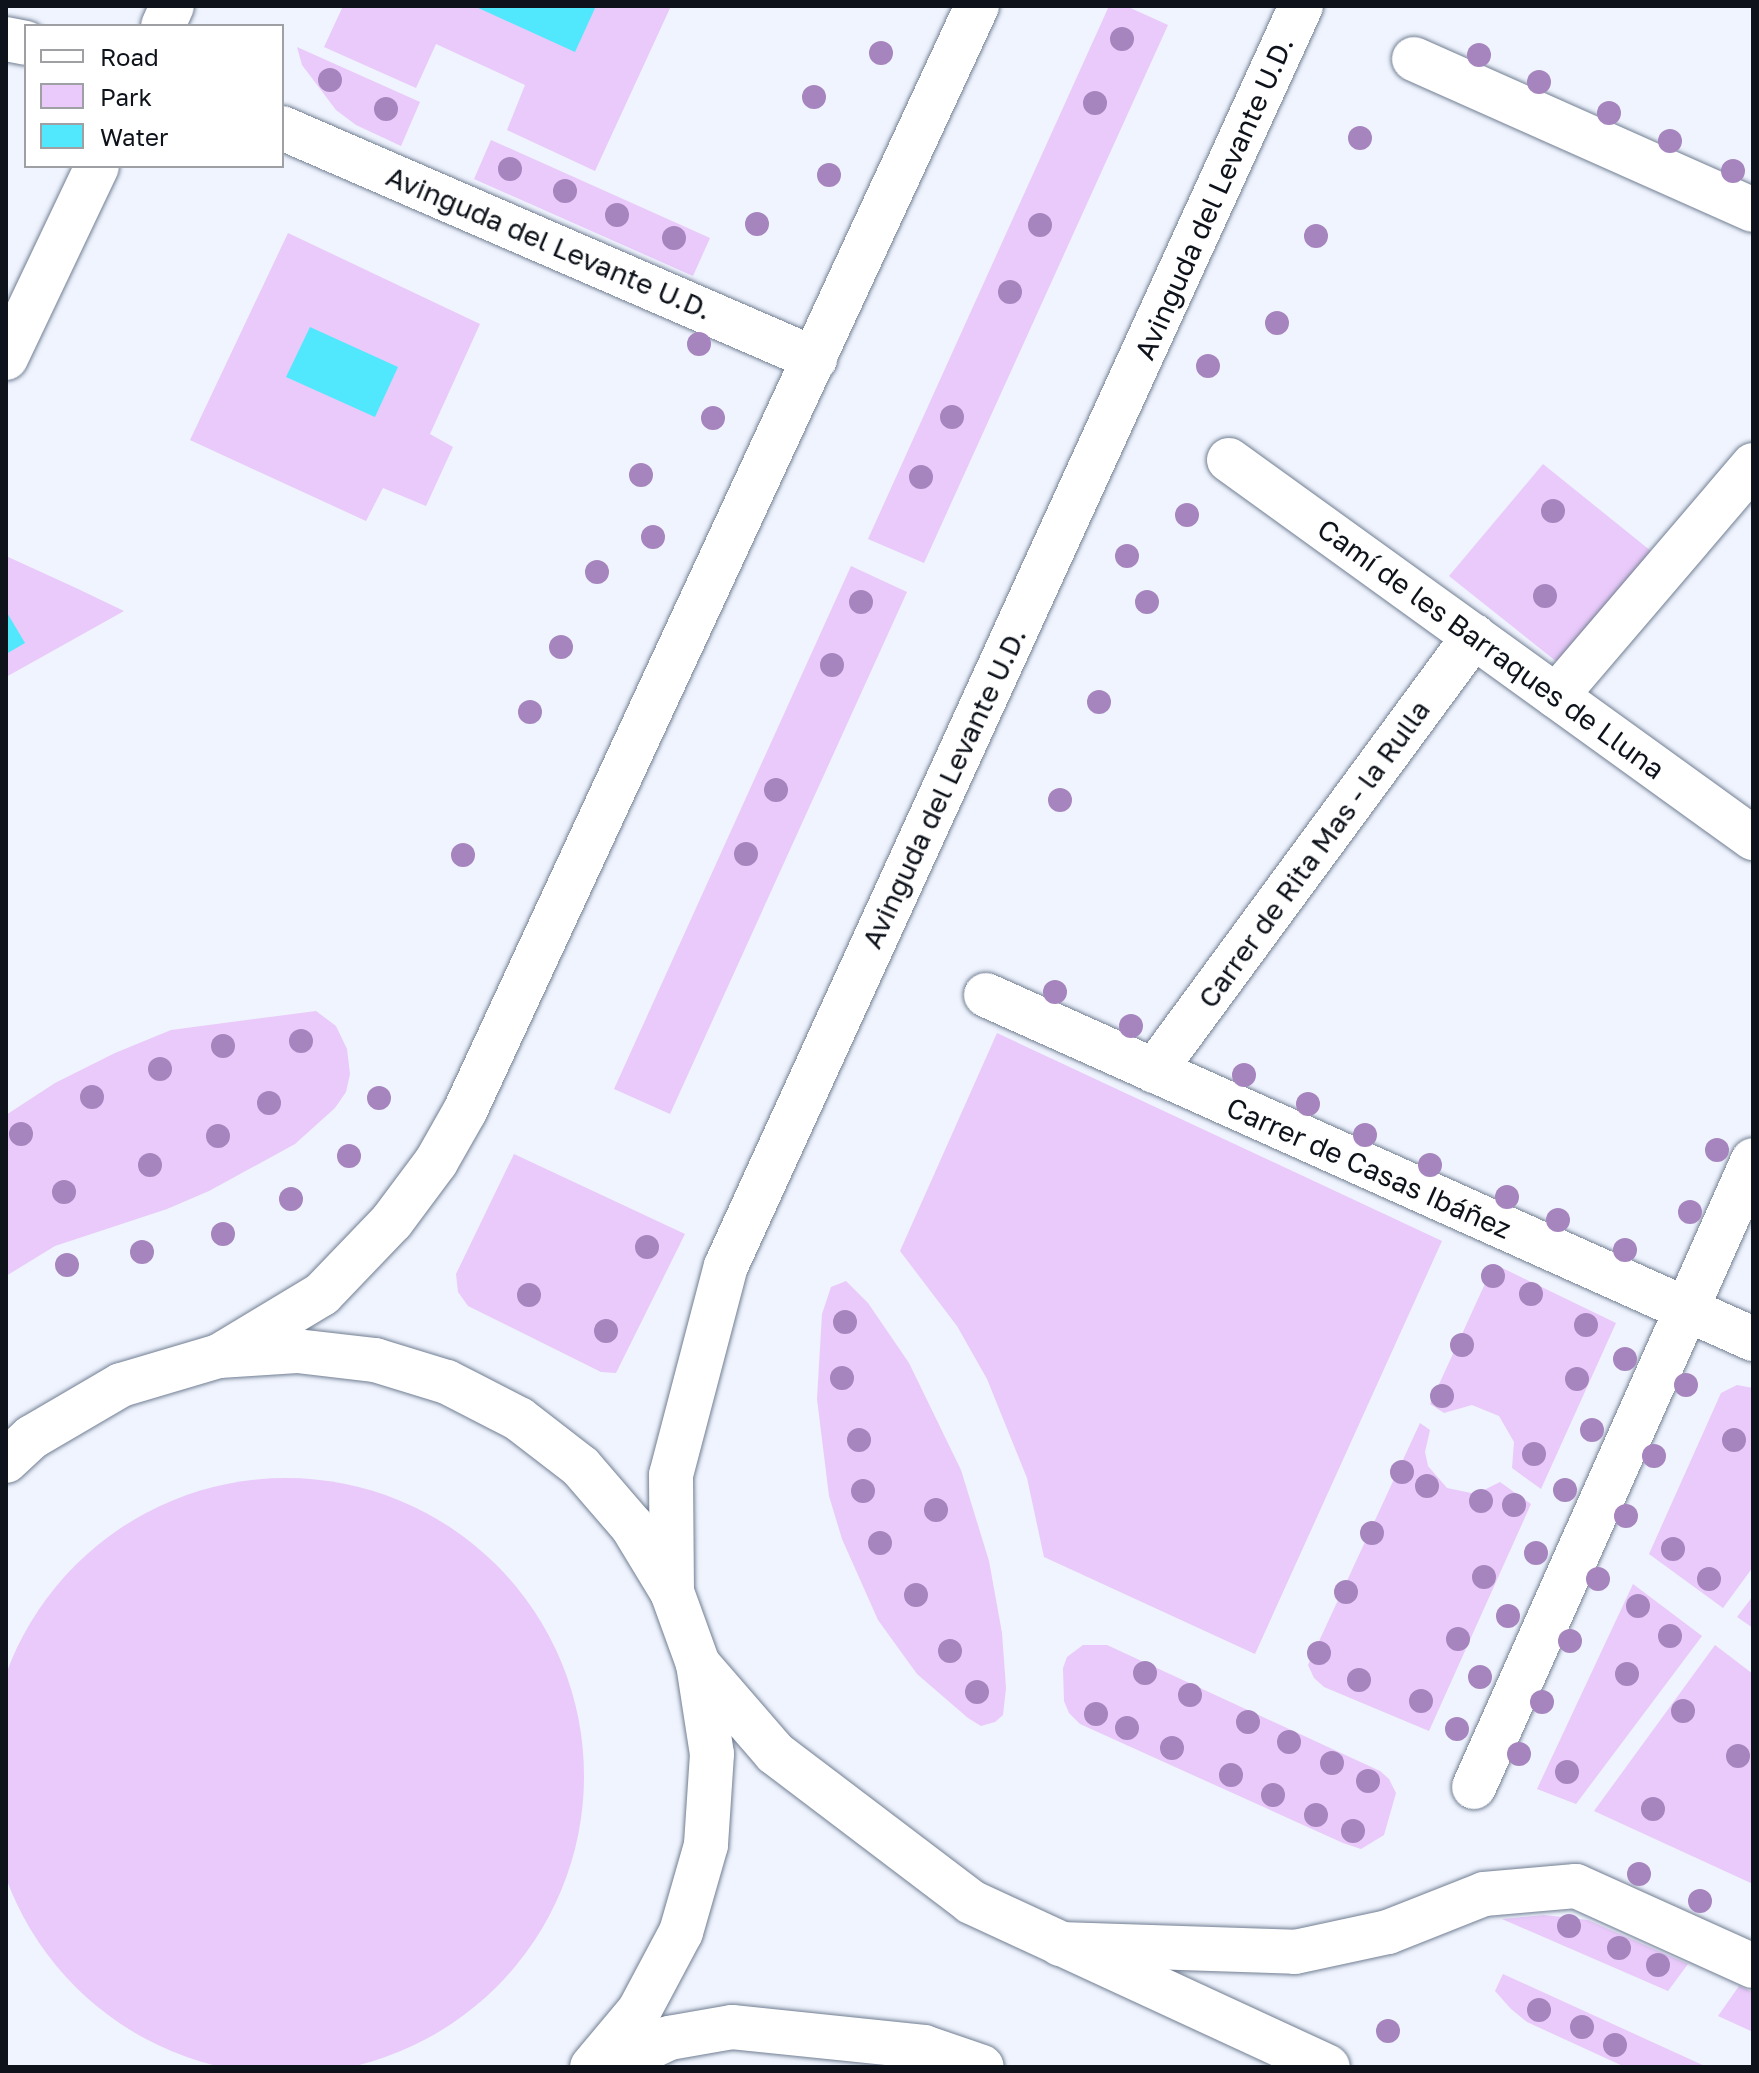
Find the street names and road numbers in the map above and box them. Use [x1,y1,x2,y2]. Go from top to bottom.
street label: Avinguda del Levante U.D. [1127,31,1301,365]
street label: Avinguda del Levante U.D. [381,159,717,327]
street label: Camí de les Barraques de Lluna [1311,512,1671,786]
street label: Avinguda del Levante U.D. [855,622,1033,954]
street label: Carrer de Rita Mas - la Rulla [1191,694,1437,1014]
street label: Carrer de Casas Ibáñez [1221,1090,1517,1246]

